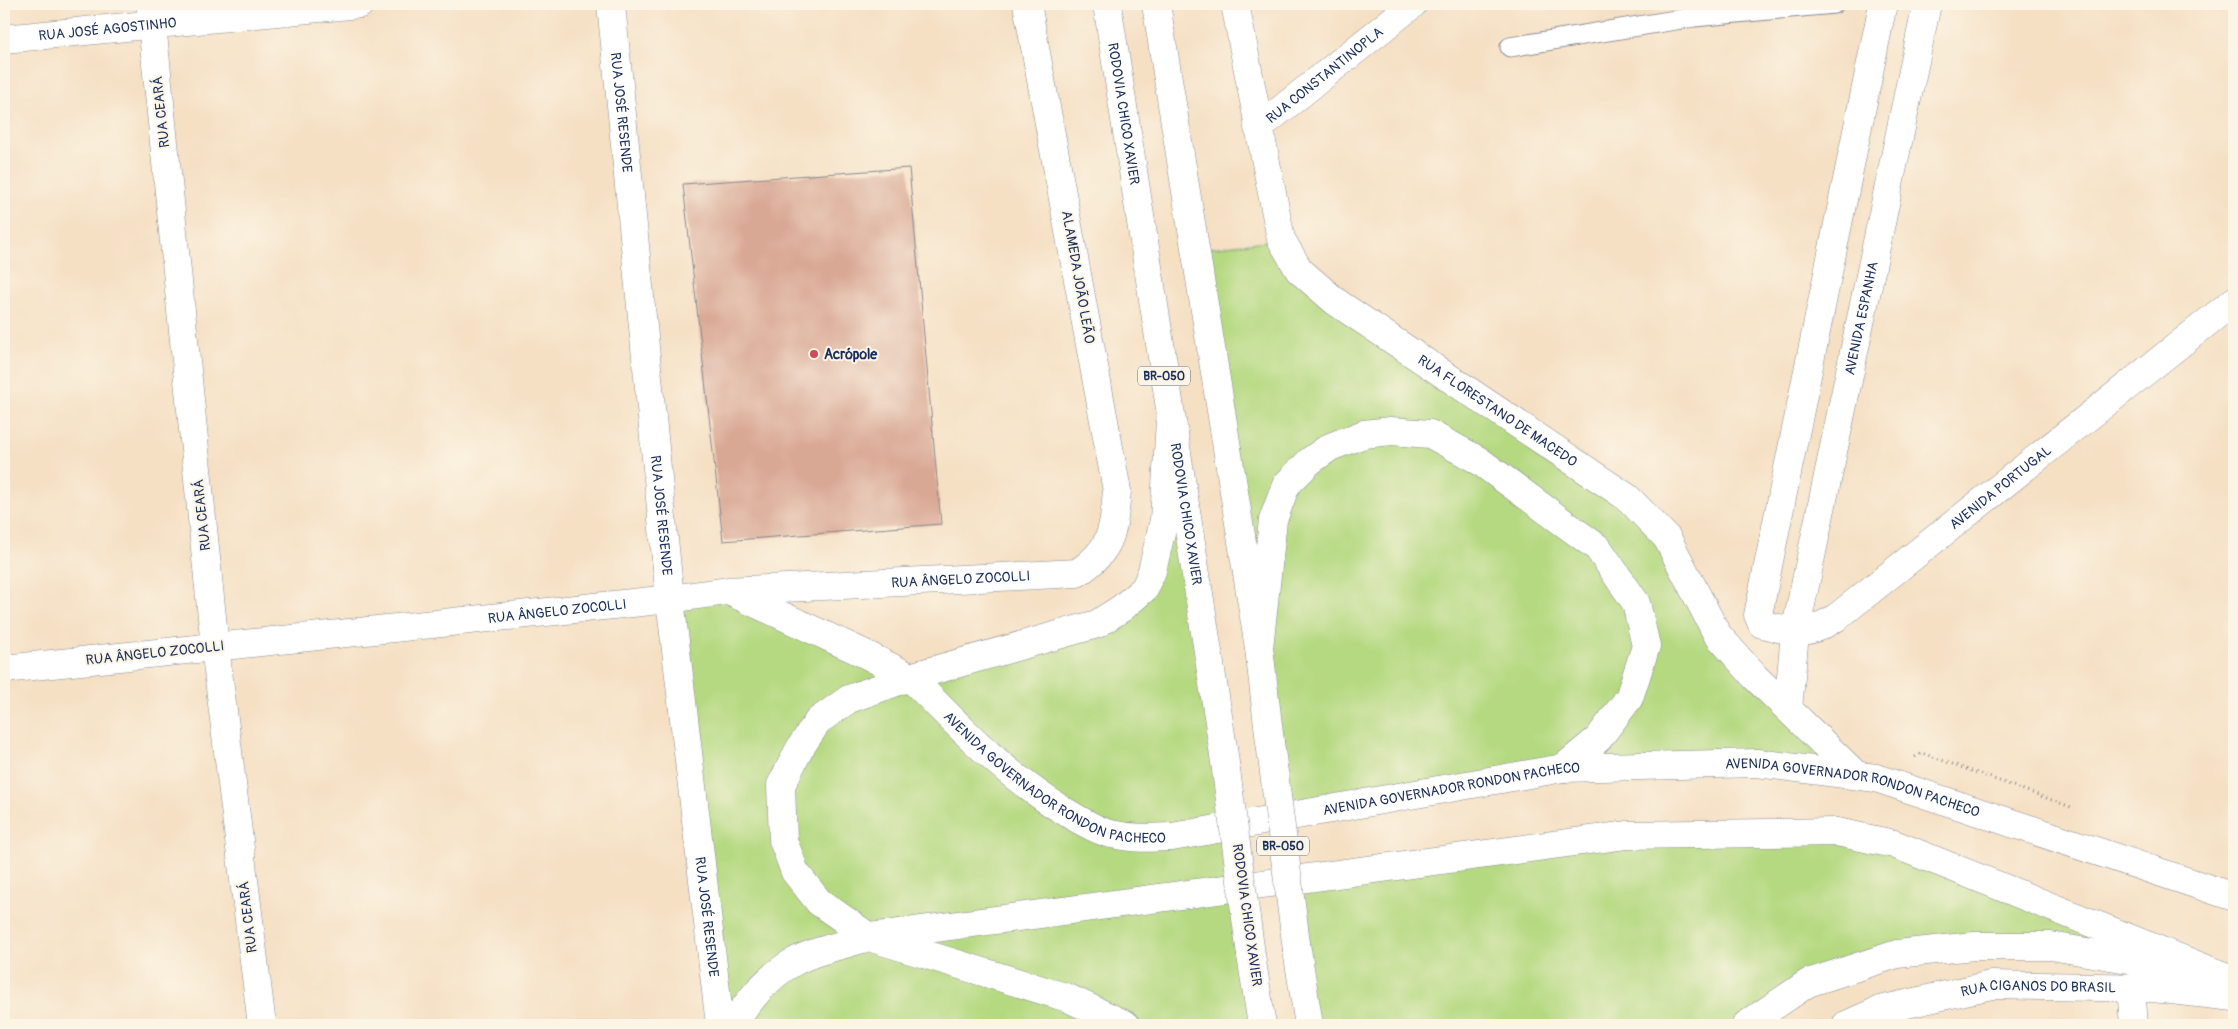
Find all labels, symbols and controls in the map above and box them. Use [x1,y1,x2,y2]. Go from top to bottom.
street label: RUA JOSÉ AGOSTINHO [38,14,177,44]
street label: RUA CONSTANTINOPLA [1262,23,1386,127]
street label: RODOVIA CHICO XAVIER [1105,41,1144,186]
street label: RUA JOSÉ RESENDE [607,51,636,173]
street label: RUA CEARÁ [148,75,173,149]
street label: ALAMEDA JOÃO LEÃO [1058,209,1098,345]
street label: AVENIDA ESPANHA [1841,260,1881,377]
place label: Acrópole [824,346,878,363]
marker: Acrópole [808,348,820,360]
street label: RUA FLORESTANO DE MACEDO [1415,351,1581,470]
road number: BR-050 [1138,366,1190,386]
street label: AVENIDA PORTUGAL [1946,441,2055,533]
street label: RODOVIA CHICO XAVIER [1167,442,1206,586]
street label: RUA JOSÉ RESENDE [647,455,676,576]
street label: RUA CEARÁ [189,478,214,552]
street label: RUA ÂNGELO ZOCOLLI [891,567,1031,591]
street label: RUA ÂNGELO ZOCOLLI [487,595,627,627]
street label: RUA ÂNGELO ZOCOLLI [85,637,225,669]
street label: AVENIDA GOVERNADOR RONDON PACHECO [940,708,1166,846]
street label: AVENIDA GOVERNADOR RONDON PACHECO [1725,754,1982,820]
street label: AVENIDA GOVERNADOR RONDON PACHECO [1321,759,1580,819]
road number: BR-050 [1257,836,1309,856]
street label: RODOVIA CHICO XAVIER [1229,843,1265,987]
street label: RUA JOSÉ RESENDE [692,856,723,978]
street label: RUA CEARÁ [234,880,261,954]
street label: RUA CIGANOS DO BRASIL [1959,976,2116,1000]

